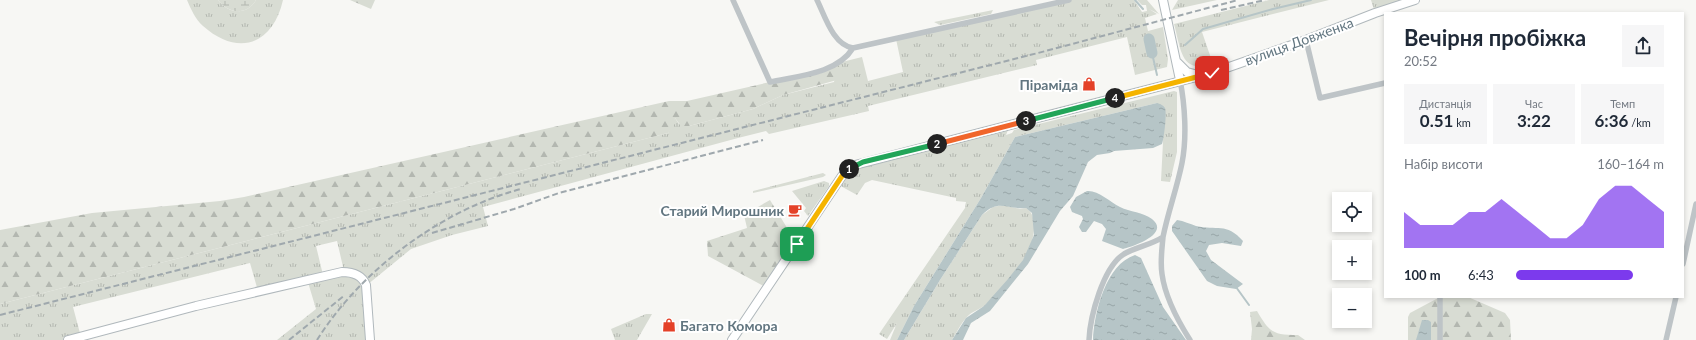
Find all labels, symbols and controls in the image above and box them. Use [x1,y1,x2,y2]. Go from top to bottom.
street label: вулиця Довженка [1242,13,1356,69]
text: Вечірня пробіжка [1404,24,1586,51]
button: share [1622,25,1664,67]
text: 20:52 [1404,53,1437,69]
pin [1195,56,1229,90]
icon: check [1201,62,1223,84]
place label: Піраміда [1019,76,1078,93]
shop icon: Піраміда [1081,76,1097,92]
pin: 4 [1105,88,1125,108]
text: 4 [1112,91,1118,104]
text: Дистанція [1419,97,1471,110]
text: Час [1525,97,1543,110]
text: Темп [1610,97,1635,110]
text: 0.51 [1420,110,1453,131]
text: 3:22 [1517,110,1551,131]
text: 6:36 [1594,110,1628,131]
pin: 3 [1016,111,1036,131]
text: 3 [1023,114,1029,127]
text: km [1453,116,1471,129]
text: /km [1628,116,1651,129]
pin: 2 [927,134,947,154]
text: 2 [934,137,940,150]
text: Набір висоти [1404,156,1483,172]
text: 160–164 m [1597,156,1664,172]
pin: 1 [839,159,859,179]
text: 1 [846,162,852,175]
map controls [1332,192,1372,328]
button: locate [1332,192,1372,232]
place label: Старий Мирошник [660,202,784,219]
cafe icon: Старий Мирошник [787,202,803,218]
pin [780,227,814,261]
icon: arrive [786,233,808,255]
button: + [1332,240,1372,280]
text: 100 m [1404,267,1441,283]
text: 6:43 [1468,267,1494,283]
button: − [1332,288,1372,328]
shop icon: Багато Комора [661,317,677,333]
place label: Багато Комора [680,317,778,334]

